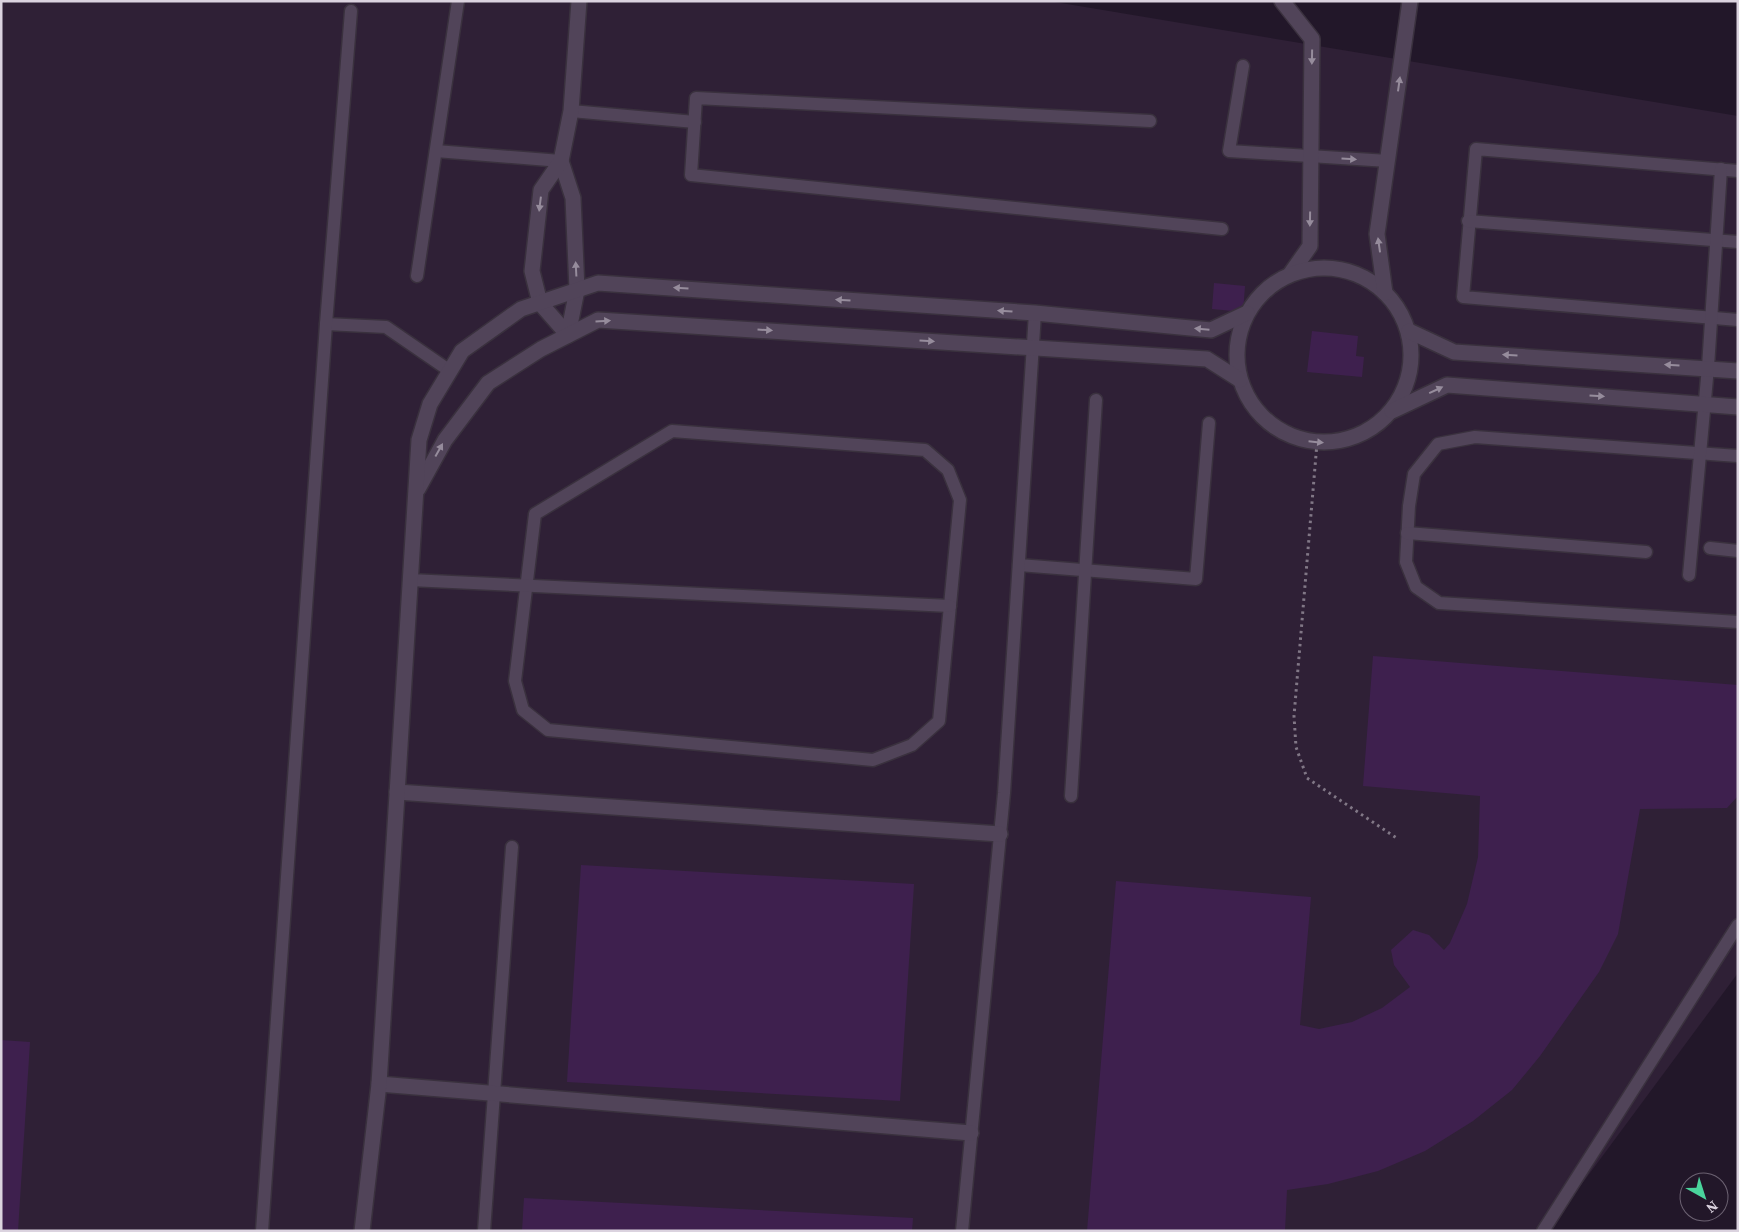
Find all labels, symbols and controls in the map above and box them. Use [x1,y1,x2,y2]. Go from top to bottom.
one-way arrow [1308,49,1316,65]
one-way arrow [1395,76,1403,92]
one-way arrow [1342,155,1358,163]
one-way arrow [536,197,544,213]
one-way arrow [1306,212,1314,228]
one-way arrow [1375,236,1383,252]
one-way arrow [571,261,579,277]
one-way arrow [673,284,689,292]
one-way arrow [835,295,851,303]
one-way arrow [997,307,1013,315]
one-way arrow [595,317,611,325]
one-way arrow [1193,325,1209,333]
one-way arrow [757,327,773,335]
one-way arrow [919,337,935,345]
one-way arrow [1501,351,1517,359]
one-way arrow [1663,361,1679,369]
one-way arrow [1429,386,1443,394]
one-way arrow [1590,392,1606,400]
one-way arrow [1308,438,1324,446]
one-way arrow [435,444,444,457]
north arrow [1679,1172,1729,1222]
text: N [1702,1196,1722,1218]

